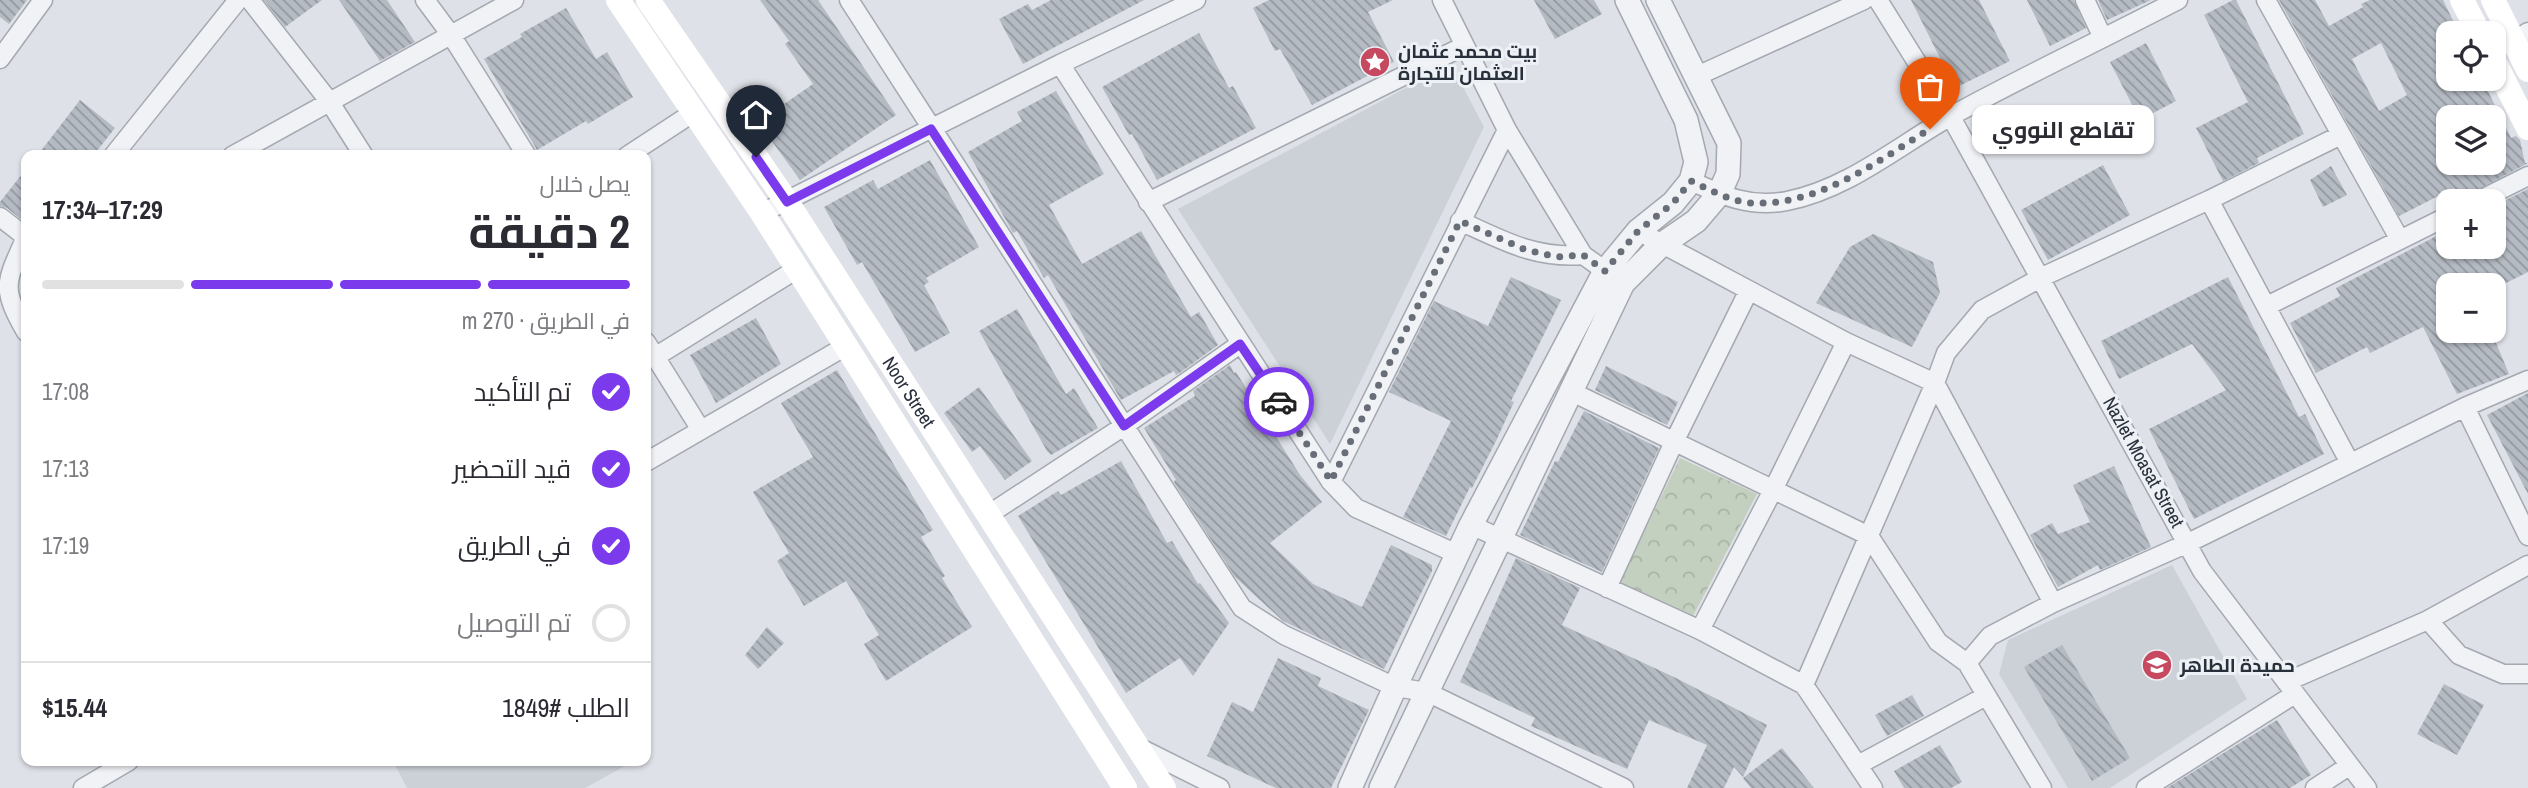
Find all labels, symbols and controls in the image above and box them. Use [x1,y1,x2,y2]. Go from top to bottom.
map controls [2436,21,2506,343]
button: locate [2436,21,2506,91]
place label: بيت محمد عثمان العثمان للتجارة [1398,38,1537,86]
place icon: بيت محمد عثمان العثمان للتجارة [1358,45,1392,79]
pin [1900,57,1960,129]
icon: bag [1911,68,1949,106]
pin [726,85,786,157]
icon: home [737,96,775,134]
callout: تقاطع النووي [1972,104,2154,154]
button: layers [2436,105,2506,175]
text: تقاطع النووي [1992,114,2134,145]
text: يصل خلال [539,168,630,199]
button: + [2436,189,2506,259]
text: 17:29–17:34 [42,192,163,227]
text: 2 دقيقة [468,200,630,262]
button: − [2436,273,2506,343]
text: في الطريق · 270 m [462,305,630,336]
street label: Noor Street [877,351,942,433]
courier [1244,367,1314,437]
icon: check [592,373,630,411]
text: تم التأكيد [474,374,571,409]
text: 17:08 [42,376,89,407]
icon: car [1260,383,1298,421]
street label: Nazlet Moasat Street [2097,392,2191,533]
icon: check [592,450,630,488]
text: قيد التحضير [453,451,571,486]
text: 17:13 [42,453,89,484]
icon: check [592,527,630,565]
text: في الطريق [458,528,571,563]
text: 17:19 [42,530,89,561]
text: تم التوصيل [457,605,571,640]
school or university icon: حميدة الطاهر [2140,648,2174,682]
place label: حميدة الطاهر [2179,652,2295,678]
text: $15.44 [42,690,107,725]
text: الطلب #1849 [502,690,630,725]

